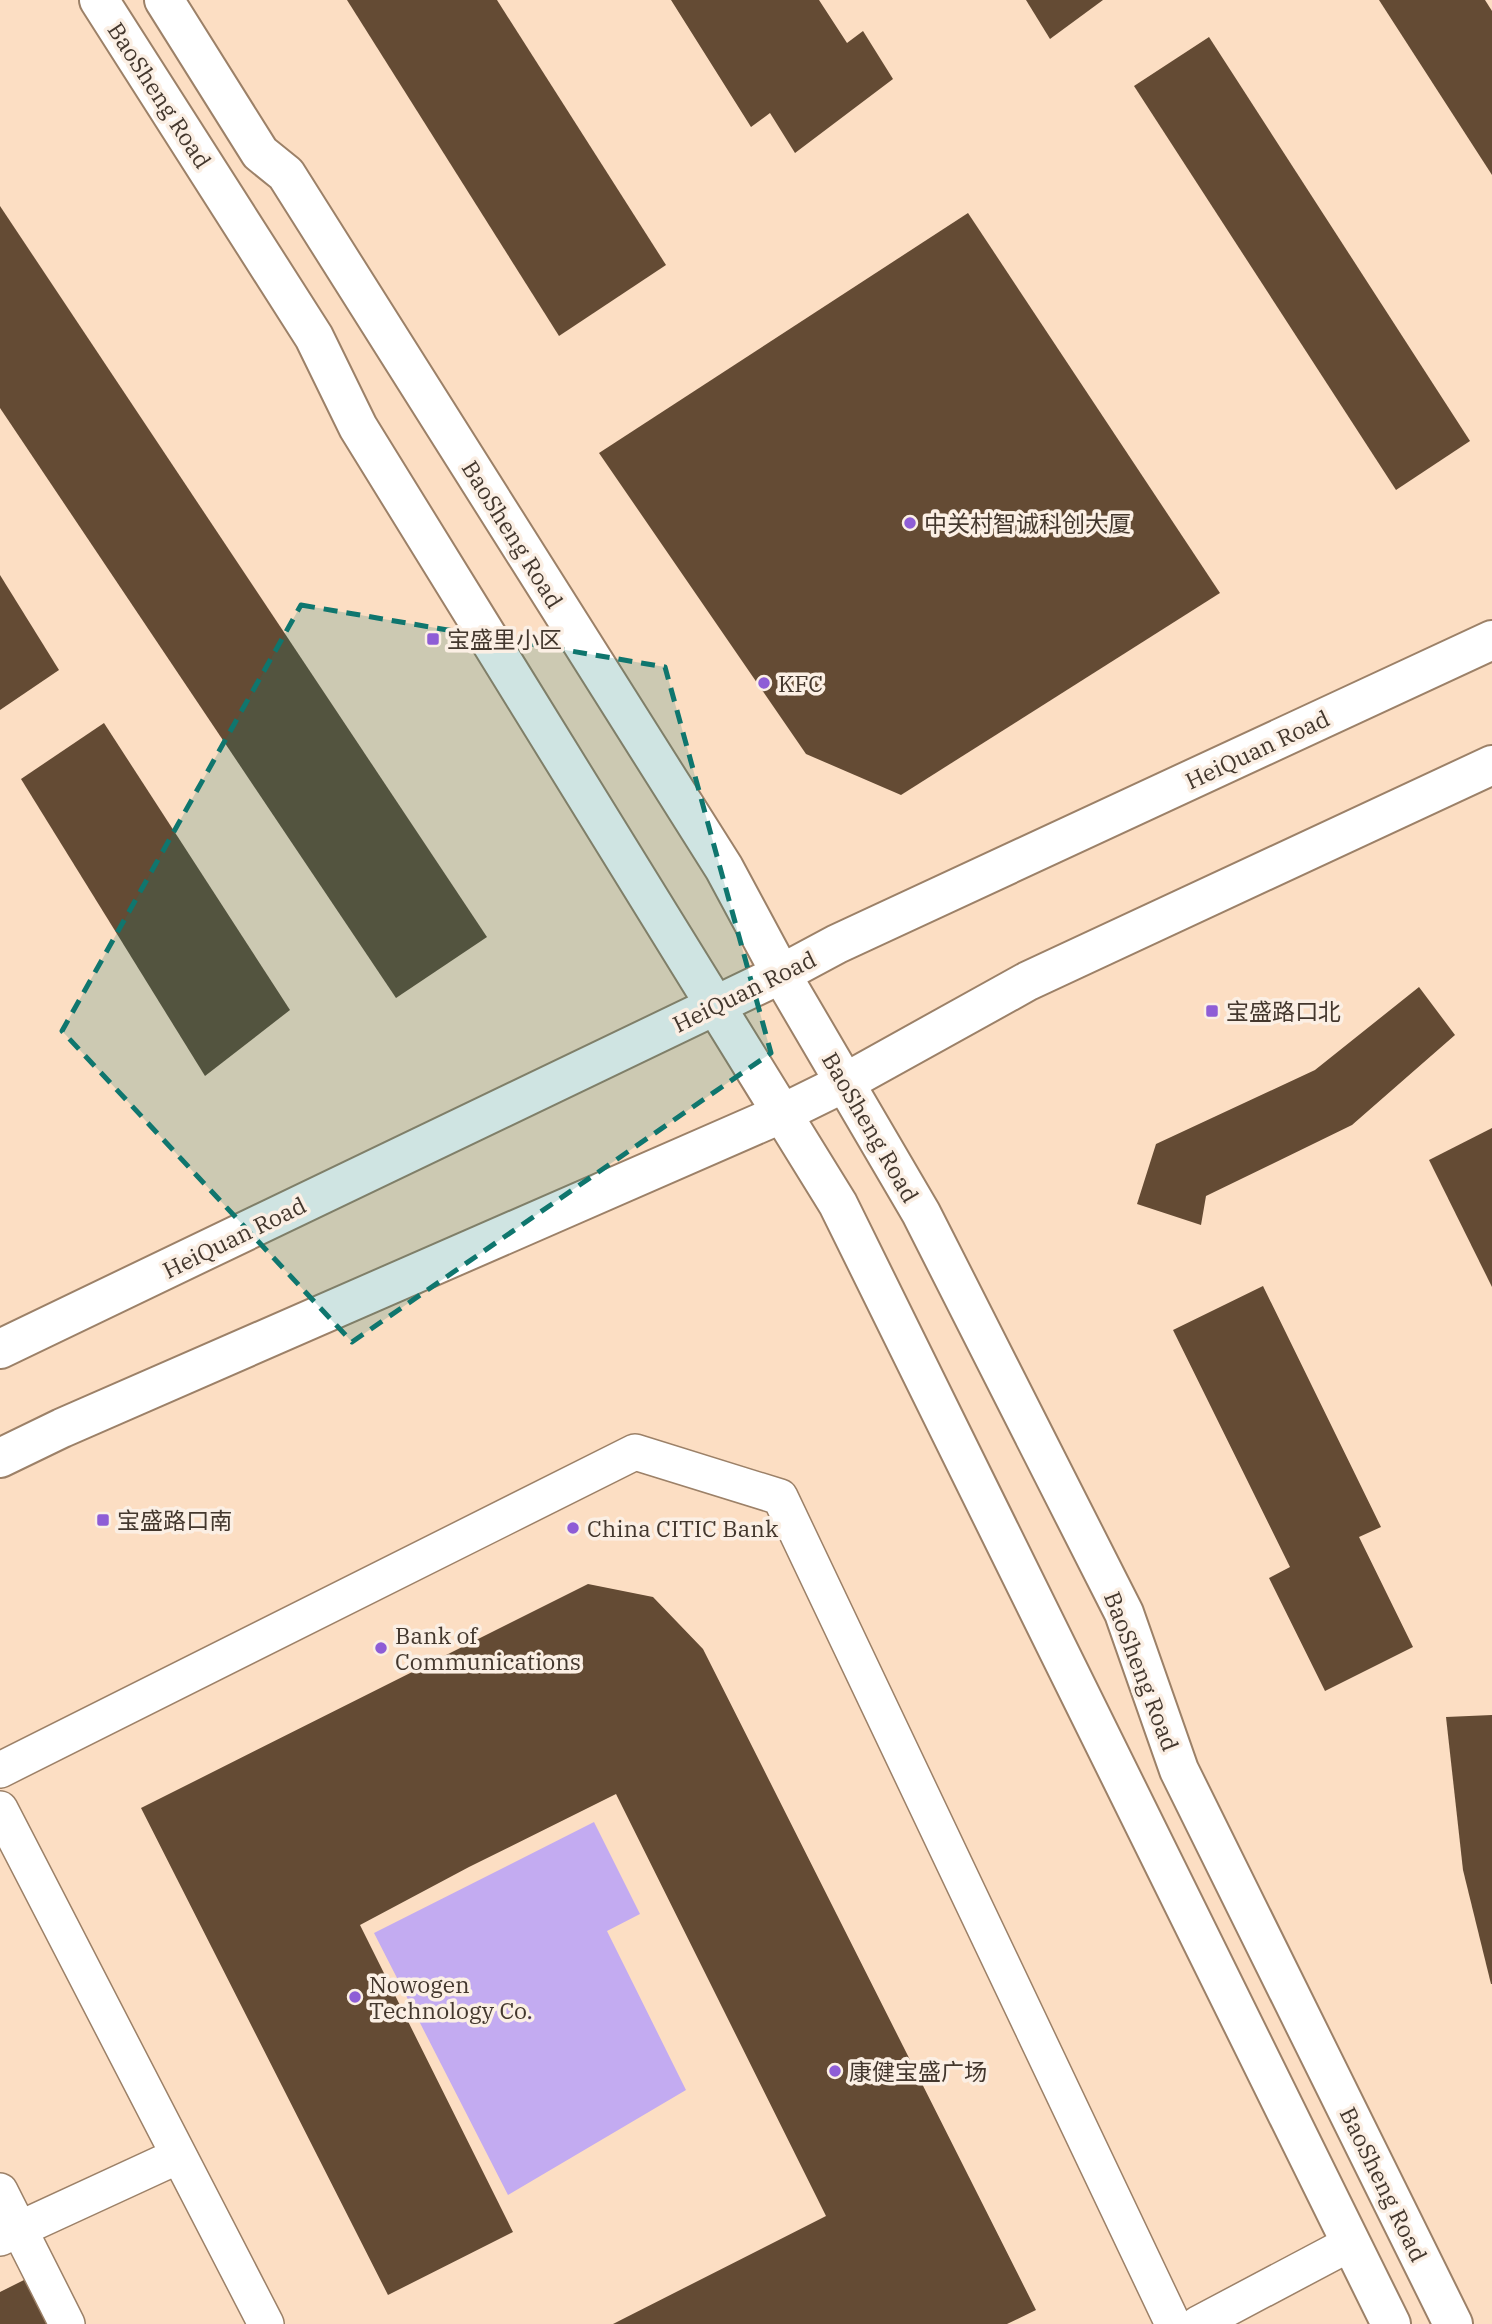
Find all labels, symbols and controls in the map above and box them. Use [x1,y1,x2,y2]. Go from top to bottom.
street label: BaoSheng Road [102,16,218,174]
street label: BaoSheng Road [456,455,570,613]
place label: 中关村智诚科创大厦 [924,508,1131,538]
marker: 中关村智诚科创大厦 [902,515,918,531]
place label: 宝盛里小区 [447,624,562,654]
marker: 宝盛里小区 [425,631,441,647]
place label: KFC [778,668,823,698]
marker: KFC [756,675,772,691]
street label: HeiQuan Road [1180,702,1334,796]
street label: HeiQuan Road [667,943,821,1039]
place label: 宝盛路口北 [1226,996,1341,1026]
marker: 宝盛路口北 [1204,1003,1220,1019]
street label: BaoSheng Road [816,1047,926,1207]
street label: HeiQuan Road [157,1189,311,1285]
place label: 宝盛路口南 [117,1505,232,1535]
marker: 宝盛路口南 [95,1512,111,1528]
place label: China CITIC Bank [587,1513,779,1543]
marker: China CITIC Bank [565,1520,581,1536]
street label: BaoSheng Road [1098,1587,1186,1755]
place label: Bank of Communications [395,1620,581,1676]
marker: Bank of Communications [373,1640,389,1656]
place label: Nowogen Technology Co. [369,1969,533,2025]
marker: Nowogen Technology Co. [347,1989,363,2005]
place label: 康健宝盛广场 [849,2056,987,2086]
marker: 康健宝盛广场 [827,2063,843,2079]
street label: BaoSheng Road [1334,2102,1434,2266]

